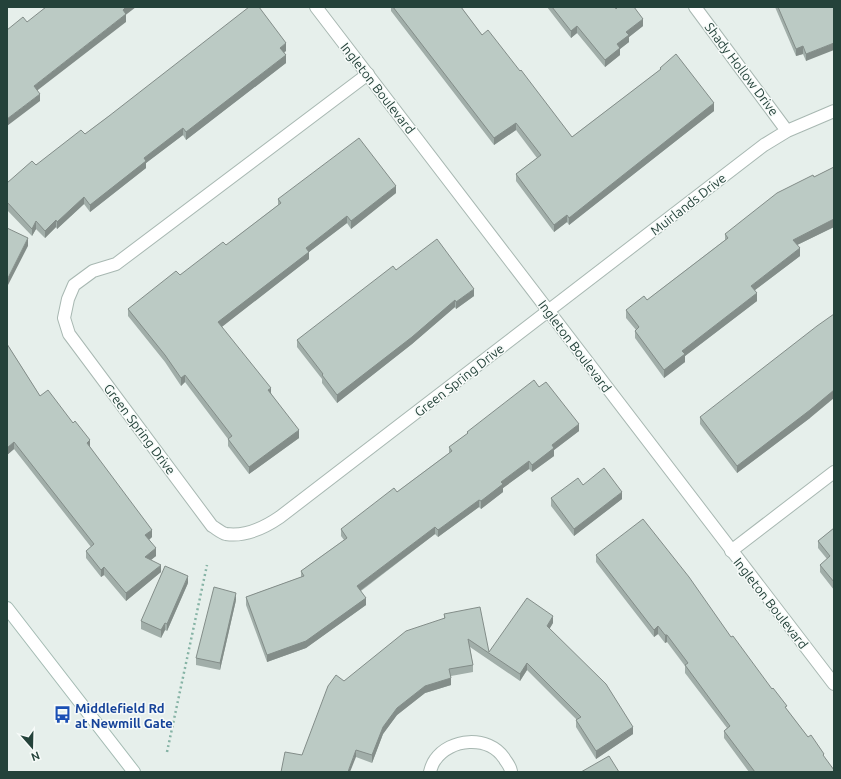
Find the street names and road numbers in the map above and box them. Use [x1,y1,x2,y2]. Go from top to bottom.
street label: Shady Hollow Drive [703,20,781,118]
street label: Ingleton Boulevard [338,40,418,136]
street label: Muirlands Drive [648,170,728,238]
street label: Ingleton Boulevard [536,297,614,395]
street label: Green Spring Drive [412,341,506,419]
street label: Green Spring Drive [101,381,179,477]
street label: Ingleton Boulevard [731,555,811,651]

